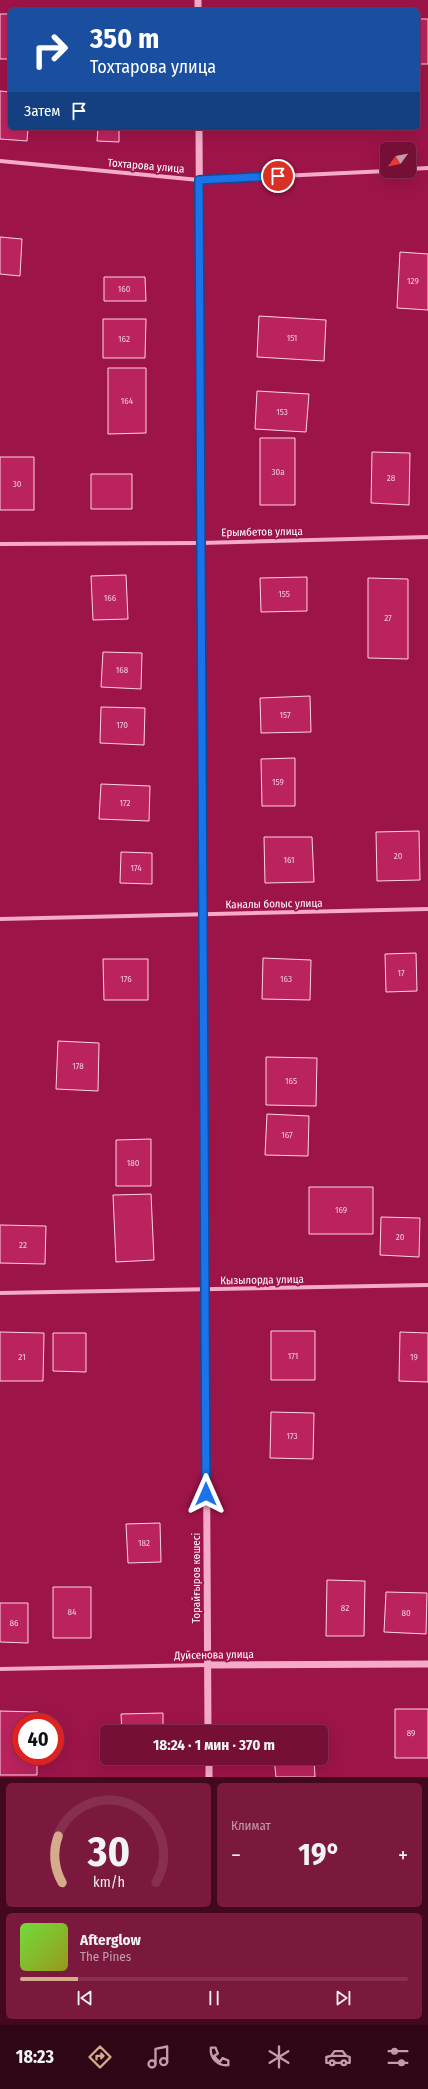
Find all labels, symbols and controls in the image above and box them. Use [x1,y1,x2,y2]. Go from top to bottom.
text: 350 m [90,22,159,55]
icon: right [24,24,76,76]
text: Тохтарова улица [90,56,216,78]
icon: arrive [68,100,90,122]
text: Затем [24,102,60,120]
north arrow [380,142,416,178]
map controls [380,142,416,178]
street label: Тохтарова улица [107,156,185,176]
pin [261,159,295,193]
icon: arrive [267,165,289,187]
house number: 129 [407,276,419,286]
house number: 160 [118,284,131,294]
house number: 151 [287,333,297,343]
house number: 162 [118,334,130,344]
house number: 164 [121,396,134,406]
house number: 153 [276,407,288,417]
house number: 30а [271,467,285,477]
house number: 28 [387,473,396,483]
house number: 30 [13,479,22,489]
street label: Ерымбетов улица [221,525,303,539]
house number: 155 [278,589,290,599]
house number: 166 [104,593,117,603]
house number: 27 [384,613,392,623]
house number: 168 [116,665,129,675]
house number: 157 [279,710,291,720]
house number: 170 [116,720,128,730]
house number: 159 [272,777,284,787]
house number: 172 [119,798,131,808]
house number: 20 [394,851,403,861]
house number: 161 [283,855,295,865]
house number: 174 [130,863,142,873]
street label: Каналы болыс улица [225,897,323,911]
house number: 17 [397,968,405,978]
house number: 176 [120,974,132,984]
house number: 163 [280,974,292,984]
house number: 178 [72,1061,84,1071]
house number: 165 [285,1076,297,1086]
house number: 167 [281,1130,293,1140]
house number: 180 [127,1158,140,1168]
house number: 169 [335,1205,347,1215]
house number: 20 [396,1232,405,1242]
house number: 22 [19,1240,27,1250]
street label: Кызылорда улица [220,1273,304,1287]
house number: 171 [288,1351,298,1361]
house number: 21 [18,1352,26,1362]
house number: 19 [410,1352,418,1362]
house number: 173 [286,1431,298,1441]
position arrow [185,1473,227,1515]
street label: Торайғыров көшесі [190,1533,203,1623]
house number: 182 [138,1538,150,1548]
house number: 82 [341,1603,349,1613]
house number: 84 [68,1607,77,1617]
house number: 80 [401,1608,411,1618]
house number: 86 [10,1618,19,1628]
street label: Дуйсенова улица [173,1648,254,1662]
speed limit sign: 40 [12,1713,64,1765]
house number: 89 [407,1728,415,1738]
text: 18:24 · 1 мин · 370 m [153,1736,275,1754]
text: Климат [231,1818,271,1833]
text: 30 [86,1827,130,1877]
text: 19° [298,1837,341,1873]
text: − [231,1842,241,1869]
text: + [398,1842,408,1869]
text: km/h [93,1874,124,1891]
text: Afterglow [80,1931,141,1949]
text: The Pines [80,1949,131,1964]
icon: previous [74,1987,96,2009]
icon: pause [203,1987,225,2009]
icon: next [332,1987,354,2009]
icon: directions [86,2043,114,2071]
icon: music [145,2043,173,2071]
icon: phone [205,2043,233,2071]
icon: climate [265,2043,293,2071]
icon: car [324,2043,352,2071]
icon: filters [384,2043,412,2071]
text: 18:23 [16,2046,54,2068]

